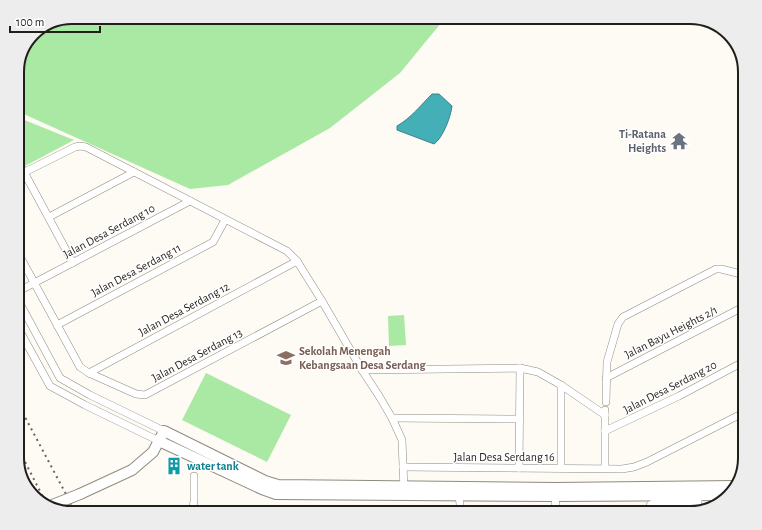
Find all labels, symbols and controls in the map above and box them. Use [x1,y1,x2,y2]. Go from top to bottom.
scale bar [10,8,100,34]
text: 100 m [16,16,44,28]
place label: Ti-Ratana Heights [619,128,666,154]
temple icon: Ti-Ratana Heights [669,131,689,151]
street label: Jalan Desa Serdang 10 [61,202,157,260]
street label: Jalan Desa Serdang 11 [89,241,183,299]
street label: Jalan Desa Serdang 12 [137,280,232,338]
street label: Jalan Bayu Heights 2/1 [623,303,720,361]
street label: Jalan Desa Serdang 13 [150,326,244,384]
place label: Sekolah Menengah Kebangsaan Desa Serdang [299,345,427,371]
school or university icon: Sekolah Menengah Kebangsaan Desa Serdang [276,348,296,368]
street label: Jalan Desa Serdang 20 [621,358,719,416]
street label: Jalan Desa Serdang 16 [453,451,555,463]
building icon: water tank [164,456,184,476]
place label: water tank [187,460,239,472]

